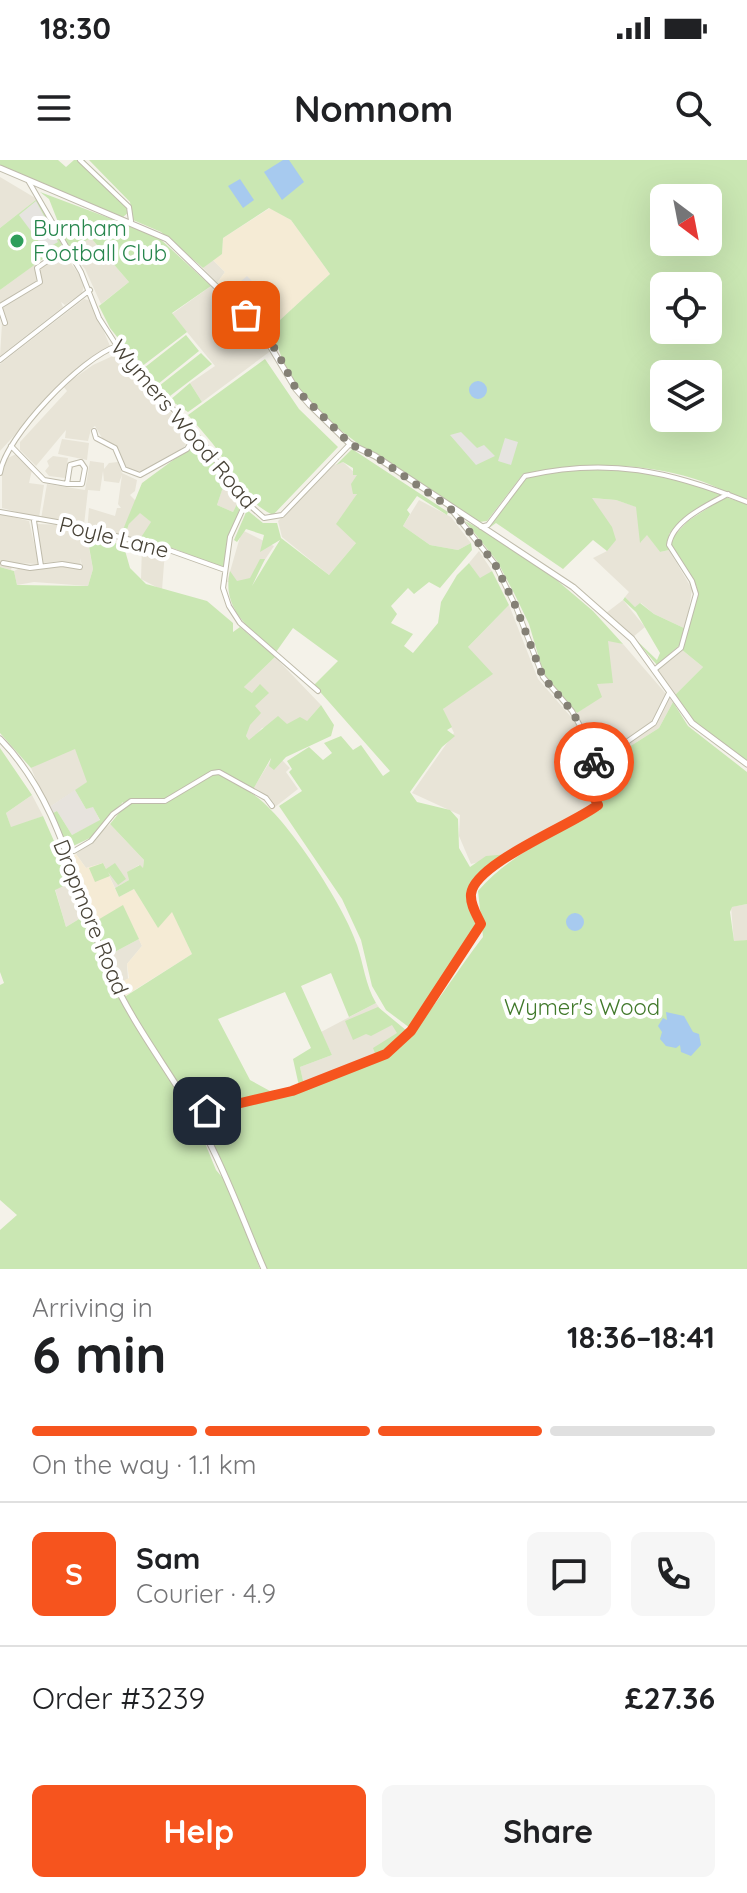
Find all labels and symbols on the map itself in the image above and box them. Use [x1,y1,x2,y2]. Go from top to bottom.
north arrow [650,184,722,256]
place label: Burnham Football Club [33,214,167,267]
marker: Burnham Football Club [8,232,26,250]
pin [212,281,280,349]
street label: Wymers Wood Road [105,334,263,514]
street label: Poyle Lane [56,510,172,564]
courier [554,722,634,802]
street label: Dropmore Road [47,835,135,999]
park label: Wymer's Wood [504,993,660,1021]
pin [173,1077,241,1145]

